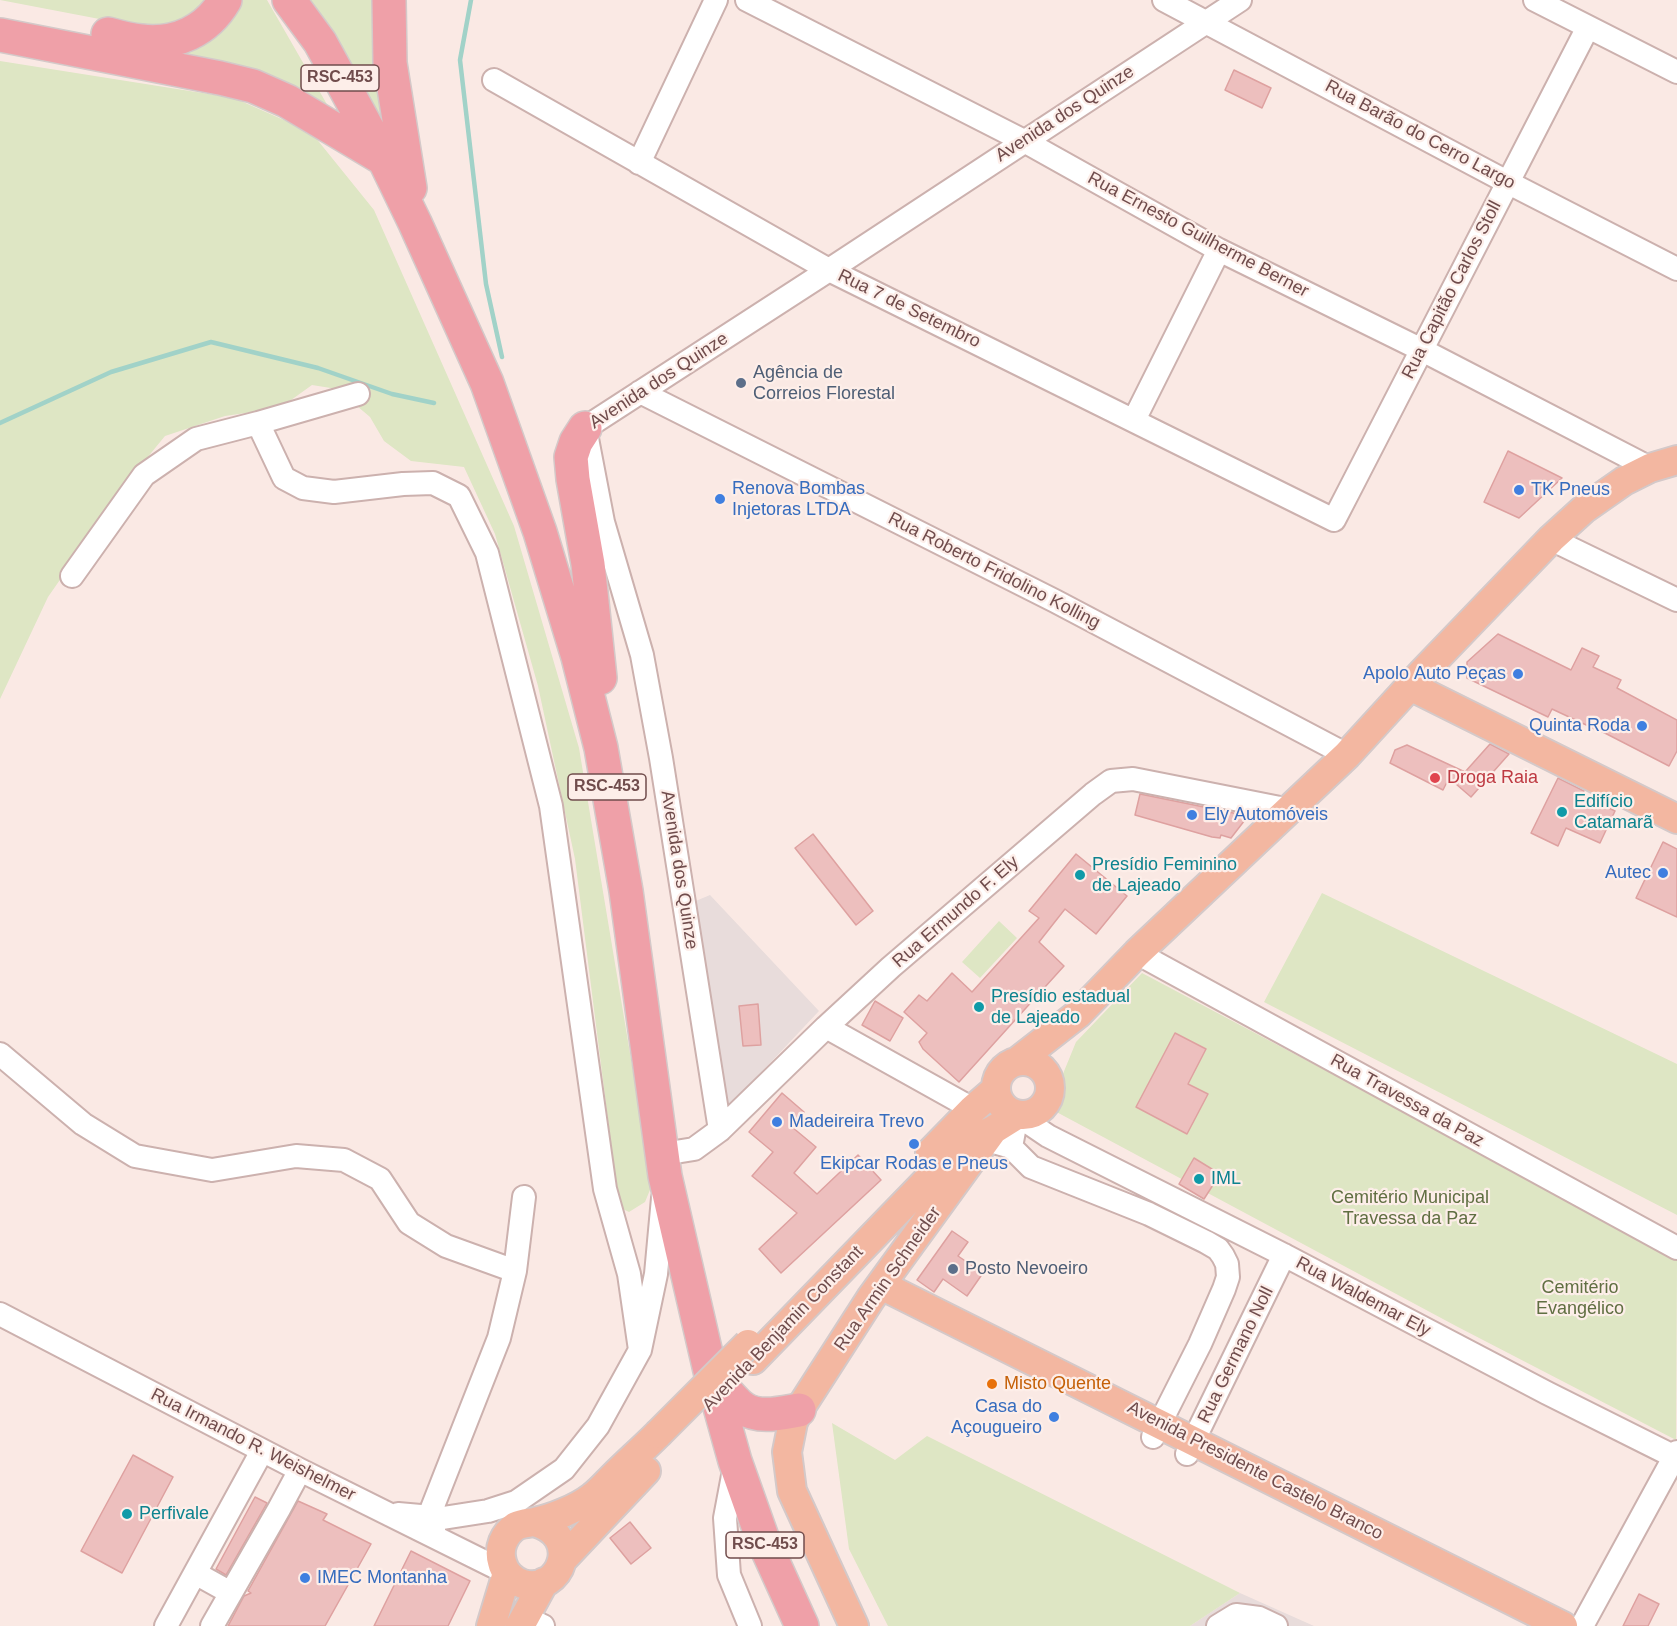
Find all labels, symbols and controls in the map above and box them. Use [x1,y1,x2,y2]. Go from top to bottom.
street label: Avenida dos Quinze [992,61,1138,167]
road number: RSC-453 [301,65,379,91]
street label: Rua Barão do Cerro Largo [1321,76,1519,194]
street label: Rua Ernesto Guilherme Berner [1084,167,1312,303]
street label: Rua Capitão Carlos Stoll [1398,197,1506,383]
street label: Rua 7 de Setembro [834,265,984,353]
street label: Avenida dos Quinze [586,328,732,434]
place label: Agência de Correios Florestal [753,362,895,404]
marker: Agência de Correios Florestal [734,376,748,390]
place label: Renova Bombas Injetoras LTDA [732,478,865,520]
place label: TK Pneus [1531,479,1610,501]
marker: TK Pneus [1512,483,1526,497]
marker: Renova Bombas Injetoras LTDA [713,492,727,506]
street label: Rua Roberto Fridolino Kolling [884,508,1104,634]
place label: Apolo Auto Peças [1363,663,1506,685]
marker: Apolo Auto Peças [1511,667,1525,681]
place label: Quinta Roda [1529,715,1630,737]
marker: Quinta Roda [1635,719,1649,733]
place label: Droga Raia [1447,767,1538,789]
marker: Droga Raia [1428,771,1442,785]
road number: RSC-453 [568,774,646,800]
street label: Avenida dos Quinze [656,789,702,951]
place label: Edifício Catamarã [1574,791,1653,834]
place label: Ely Automóveis [1204,804,1328,826]
marker: Edifício Catamarã [1555,805,1569,819]
marker: Ely Automóveis [1185,808,1199,822]
street label: Rua Ermundo F. Ely [889,851,1023,973]
place label: Presídio Feminino de Lajeado [1092,854,1237,896]
place label: Autec [1605,862,1651,884]
marker: Autec [1656,866,1670,880]
marker: Presídio Feminino de Lajeado [1073,868,1087,882]
place label: Presídio estadual de Lajeado [991,986,1130,1028]
marker: Presídio estadual de Lajeado [972,1000,986,1014]
street label: Rua Travessa da Paz [1326,1050,1488,1152]
place label: Madeireira Trevo [789,1111,924,1133]
marker: Madeireira Trevo [770,1115,784,1129]
marker: Ekipcar Rodas e Pneus [907,1137,921,1151]
place label: Ekipcar Rodas e Pneus [820,1153,1008,1175]
place label: IML [1211,1168,1241,1190]
marker: IML [1192,1172,1206,1186]
park label: Cemitério Municipal Travessa da Paz [1331,1187,1489,1230]
street label: Rua Armin Schneider [830,1203,946,1355]
street label: Avenida Benjamin Constant [698,1242,868,1416]
street label: Rua Waldemar Ely [1292,1252,1434,1342]
place label: Posto Nevoeiro [965,1258,1088,1280]
marker: Posto Nevoeiro [946,1262,960,1276]
park label: Cemitério Evangélico [1536,1277,1624,1320]
street label: Rua Germano Noll [1194,1283,1278,1427]
place label: Misto Quente [1004,1373,1111,1395]
marker: Misto Quente [985,1377,999,1391]
street label: Rua Irmando R. Weishelmer [147,1384,359,1506]
place label: Casa do Açougueiro [951,1396,1042,1438]
street label: Avenida Presidente Castelo Branco [1124,1397,1386,1545]
marker: Casa do Açougueiro [1047,1410,1061,1424]
place label: Perfivale [139,1503,209,1525]
marker: Perfivale [120,1507,134,1521]
road number: RSC-453 [726,1532,804,1558]
place label: IMEC Montanha [317,1567,447,1589]
marker: IMEC Montanha [298,1571,312,1585]

